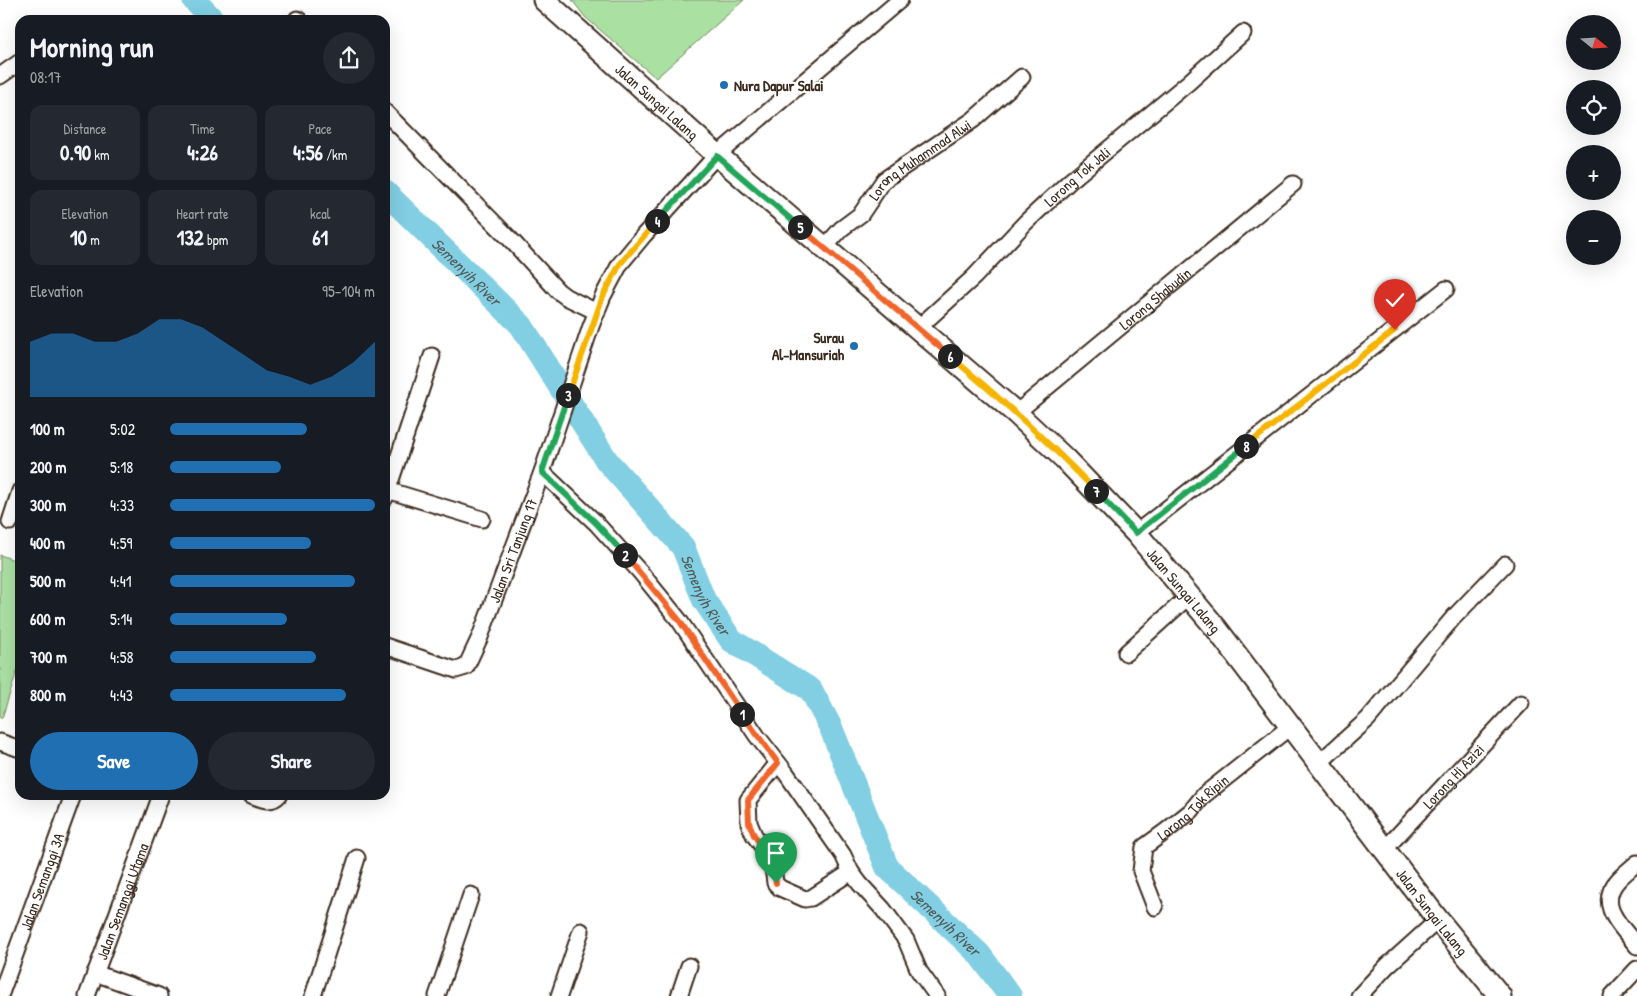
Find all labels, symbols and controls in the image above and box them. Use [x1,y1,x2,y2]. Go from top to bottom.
north arrow [1566,15,1621,70]
map controls [1566,15,1621,265]
text: Morning run [30,28,154,66]
button: share [323,32,375,84]
street label: Jalan Sungai Lalang [611,58,704,145]
text: 08:17 [30,66,62,88]
place label: Nura Dapur Salai [734,75,824,97]
marker: Nura Dapur Salai [718,79,730,91]
button: locate [1566,80,1621,135]
street label: Lorong Muhammad Alwi [863,114,975,204]
text: Distance [63,119,106,138]
text: Time [190,119,215,138]
text: Pace [309,119,332,138]
text: 0.90 [60,138,91,167]
text: 4:26 [187,138,218,167]
text: 4:56 [293,138,323,167]
street label: Lorong Tok Jali [1039,141,1115,211]
text: km [91,145,110,164]
text: /km [323,145,347,164]
button: + [1566,145,1621,200]
text: Elevation [62,204,108,223]
text: Heart rate [176,204,229,223]
text: kcal [310,204,330,223]
pin: 4 [644,208,670,234]
button: − [1566,210,1621,265]
text: 4 [655,212,660,231]
pin: 5 [788,214,812,240]
text: 5 [798,218,803,237]
text: 10 [70,223,87,252]
text: 132 [177,223,204,252]
text: 61 [312,223,328,252]
text: m [87,230,100,249]
text: bpm [204,230,228,249]
water label: Semenyih River [427,233,507,312]
street label: Lorong Shabudin [1114,262,1195,334]
pin [1374,279,1416,330]
text: Elevation [30,280,83,302]
text: 95–104 m [322,280,375,302]
icon: check [1381,286,1409,314]
place label: Surau Al-Mansuriah [772,327,845,365]
marker: Surau Al-Mansuriah [848,340,860,352]
pin: 6 [938,344,962,368]
text: 6 [948,347,953,366]
pin: 3 [556,382,580,408]
text: 3 [565,386,572,405]
text: 100 m [30,418,65,440]
text: 5:02 [110,418,135,440]
pin: 8 [1234,434,1258,458]
text: 8 [1243,437,1250,456]
text: 200 m [30,456,66,478]
text: 5:18 [110,456,133,478]
pin: 7 [1084,478,1108,504]
text: 7 [1093,482,1100,501]
text: 300 m [30,494,66,516]
text: 4:33 [110,494,134,516]
street label: Jalan Sri Tanjung 17 [483,495,542,606]
text: 400 m [30,532,65,554]
text: 4:59 [110,532,132,554]
pin: 2 [612,542,638,568]
street label: Jalan Sungai Lalang [1142,543,1227,637]
text: 2 [622,546,629,565]
water label: Semenyih River [676,551,737,641]
text: 500 m [30,570,66,592]
text: 4:41 [110,570,132,592]
text: 600 m [30,608,65,630]
text: 5:14 [110,608,132,630]
text: 700 m [30,646,67,668]
text: 4:58 [110,646,133,668]
text: 800 m [30,684,66,706]
text: 4:43 [110,684,133,706]
pin: 1 [730,702,754,726]
text: 1 [740,705,745,724]
button: Save [30,732,198,790]
button: Share [208,732,375,790]
street label: Lorong Hj Azizi [1418,739,1489,813]
street label: Lorong Tok Ripin [1153,769,1233,845]
street label: Jalan Semanggi 3A [14,829,69,933]
pin [755,832,797,883]
icon: arrive [762,839,790,867]
street label: Jalan Semanggi Utama [91,840,153,963]
street label: Jalan Sungai Lalang [1392,864,1473,960]
water label: Semenyih River [906,884,987,962]

